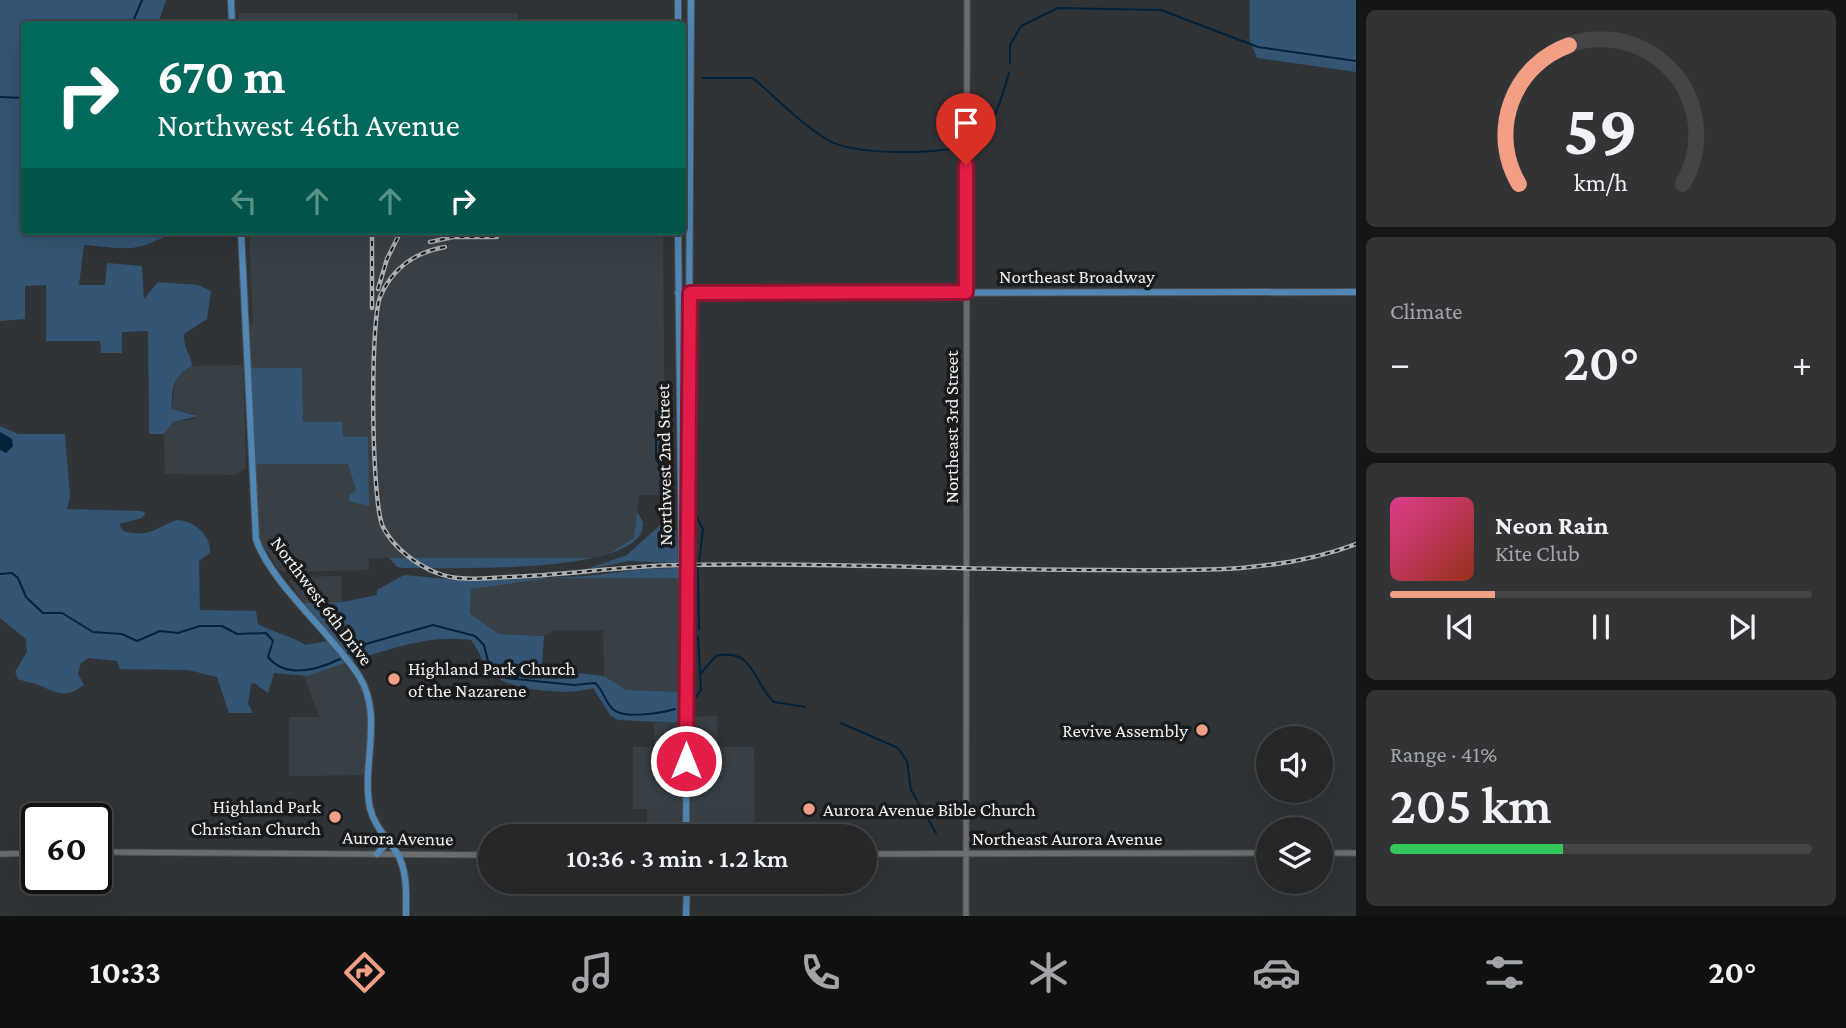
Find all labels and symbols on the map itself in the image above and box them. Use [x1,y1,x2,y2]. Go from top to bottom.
pin [936,93,996,165]
street label: Northeast Broadway [999,266,1155,287]
street label: Northeast 3rd Street [941,350,962,503]
street label: Northwest 2nd Street [652,383,676,546]
street label: Northwest 6th Drive [267,533,377,669]
place label: Highland Park Church of the Nazarene [408,658,576,701]
marker: Highland Park Church of the Nazarene [386,671,402,687]
place label: Revive Assembly [1062,720,1188,741]
marker: Revive Assembly [1194,722,1210,738]
position arrow [649,724,723,798]
place label: Highland Park Christian Church [191,796,322,839]
place label: Aurora Avenue Bible Church [823,799,1036,820]
marker: Aurora Avenue Bible Church [801,801,817,817]
speed limit sign: 60 [21,803,112,894]
marker: Highland Park Christian Church [327,809,343,825]
street label: Aurora Avenue [342,827,454,849]
street label: Northeast Aurora Avenue [972,828,1162,849]

